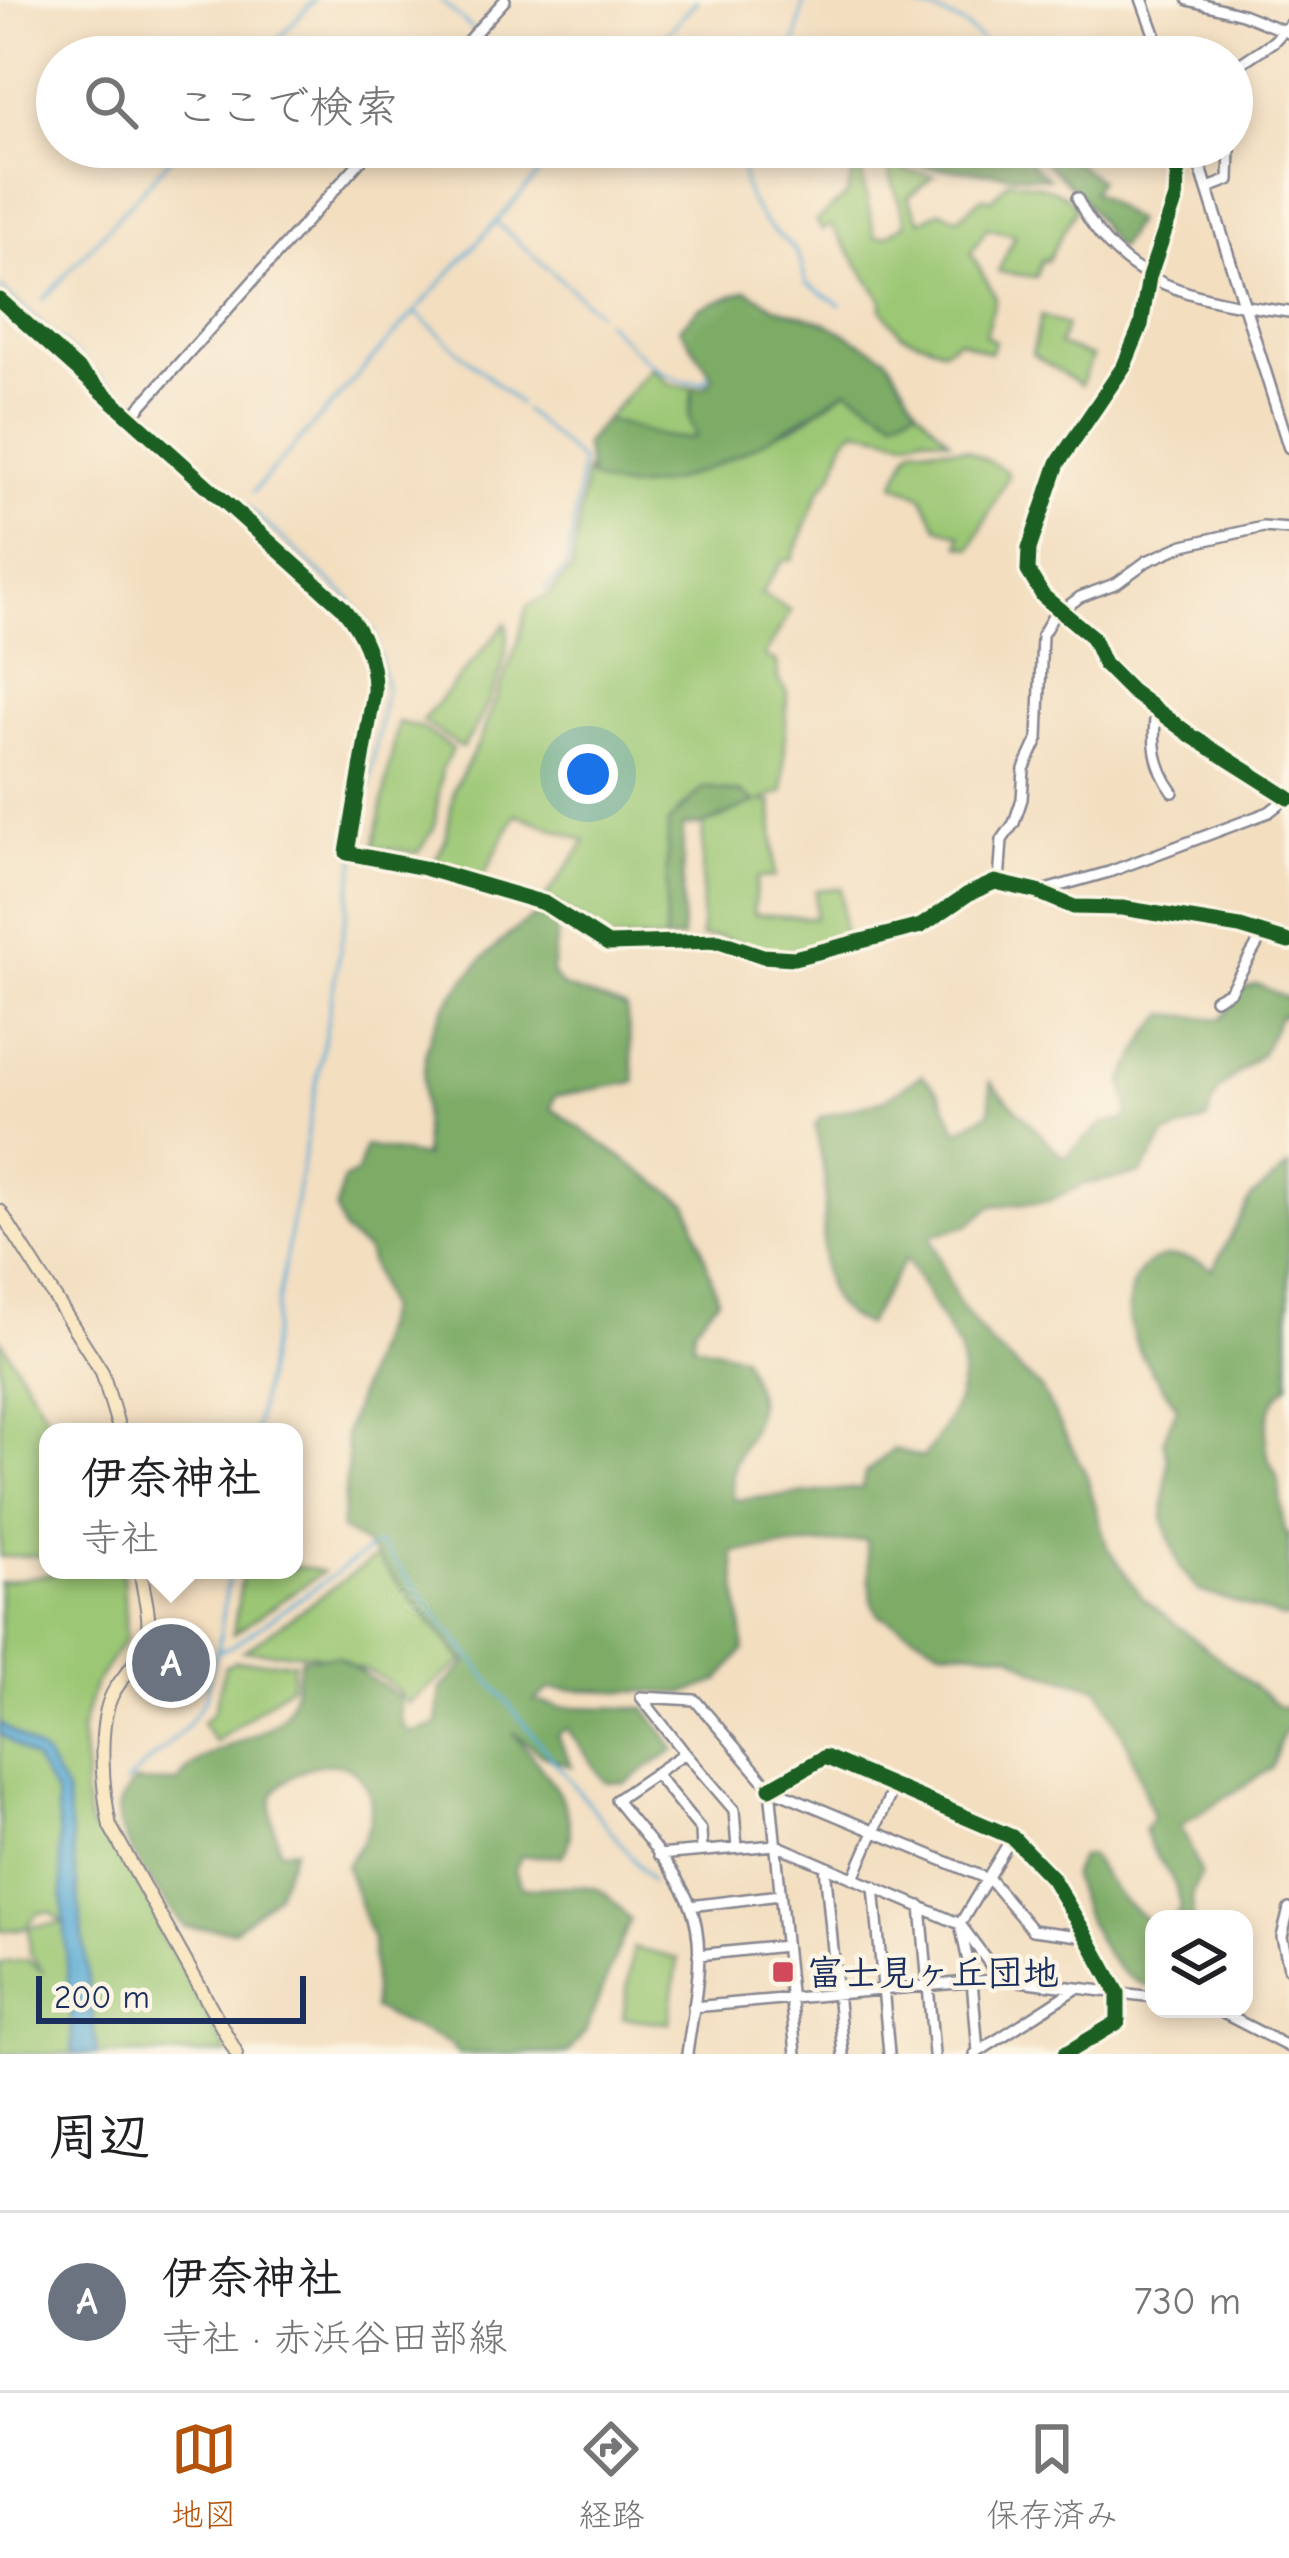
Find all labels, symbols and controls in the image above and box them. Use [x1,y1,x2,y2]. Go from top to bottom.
search box [36,36,1253,168]
icon: search [78,69,144,135]
text: ここで検索 [174,81,399,133]
your location [558,744,618,804]
popup [39,1423,303,1579]
text: 伊奈神社 [81,1452,261,1504]
text: 寺社 [81,1516,159,1561]
pin: A [132,1618,210,1708]
map controls [1145,1910,1253,2018]
button: layers [1145,1910,1253,2018]
place label: 富士見ヶ丘団地 [807,1953,1059,1994]
marker: 富士見ヶ丘団地 [770,1959,796,1985]
scale bar [36,1970,306,2023]
text: 200 m [54,1978,150,2016]
text: 周辺 [48,2108,150,2167]
text: 伊奈神社 [162,2252,342,2304]
text: A [76,2279,98,2324]
text: 730 m [1134,2279,1241,2324]
text: 寺社 · 赤浜谷田部線 [162,2316,507,2361]
tab: 地図 [171,2416,237,2536]
tab: 経路 [578,2416,644,2536]
tab: 保存済み [986,2416,1118,2536]

